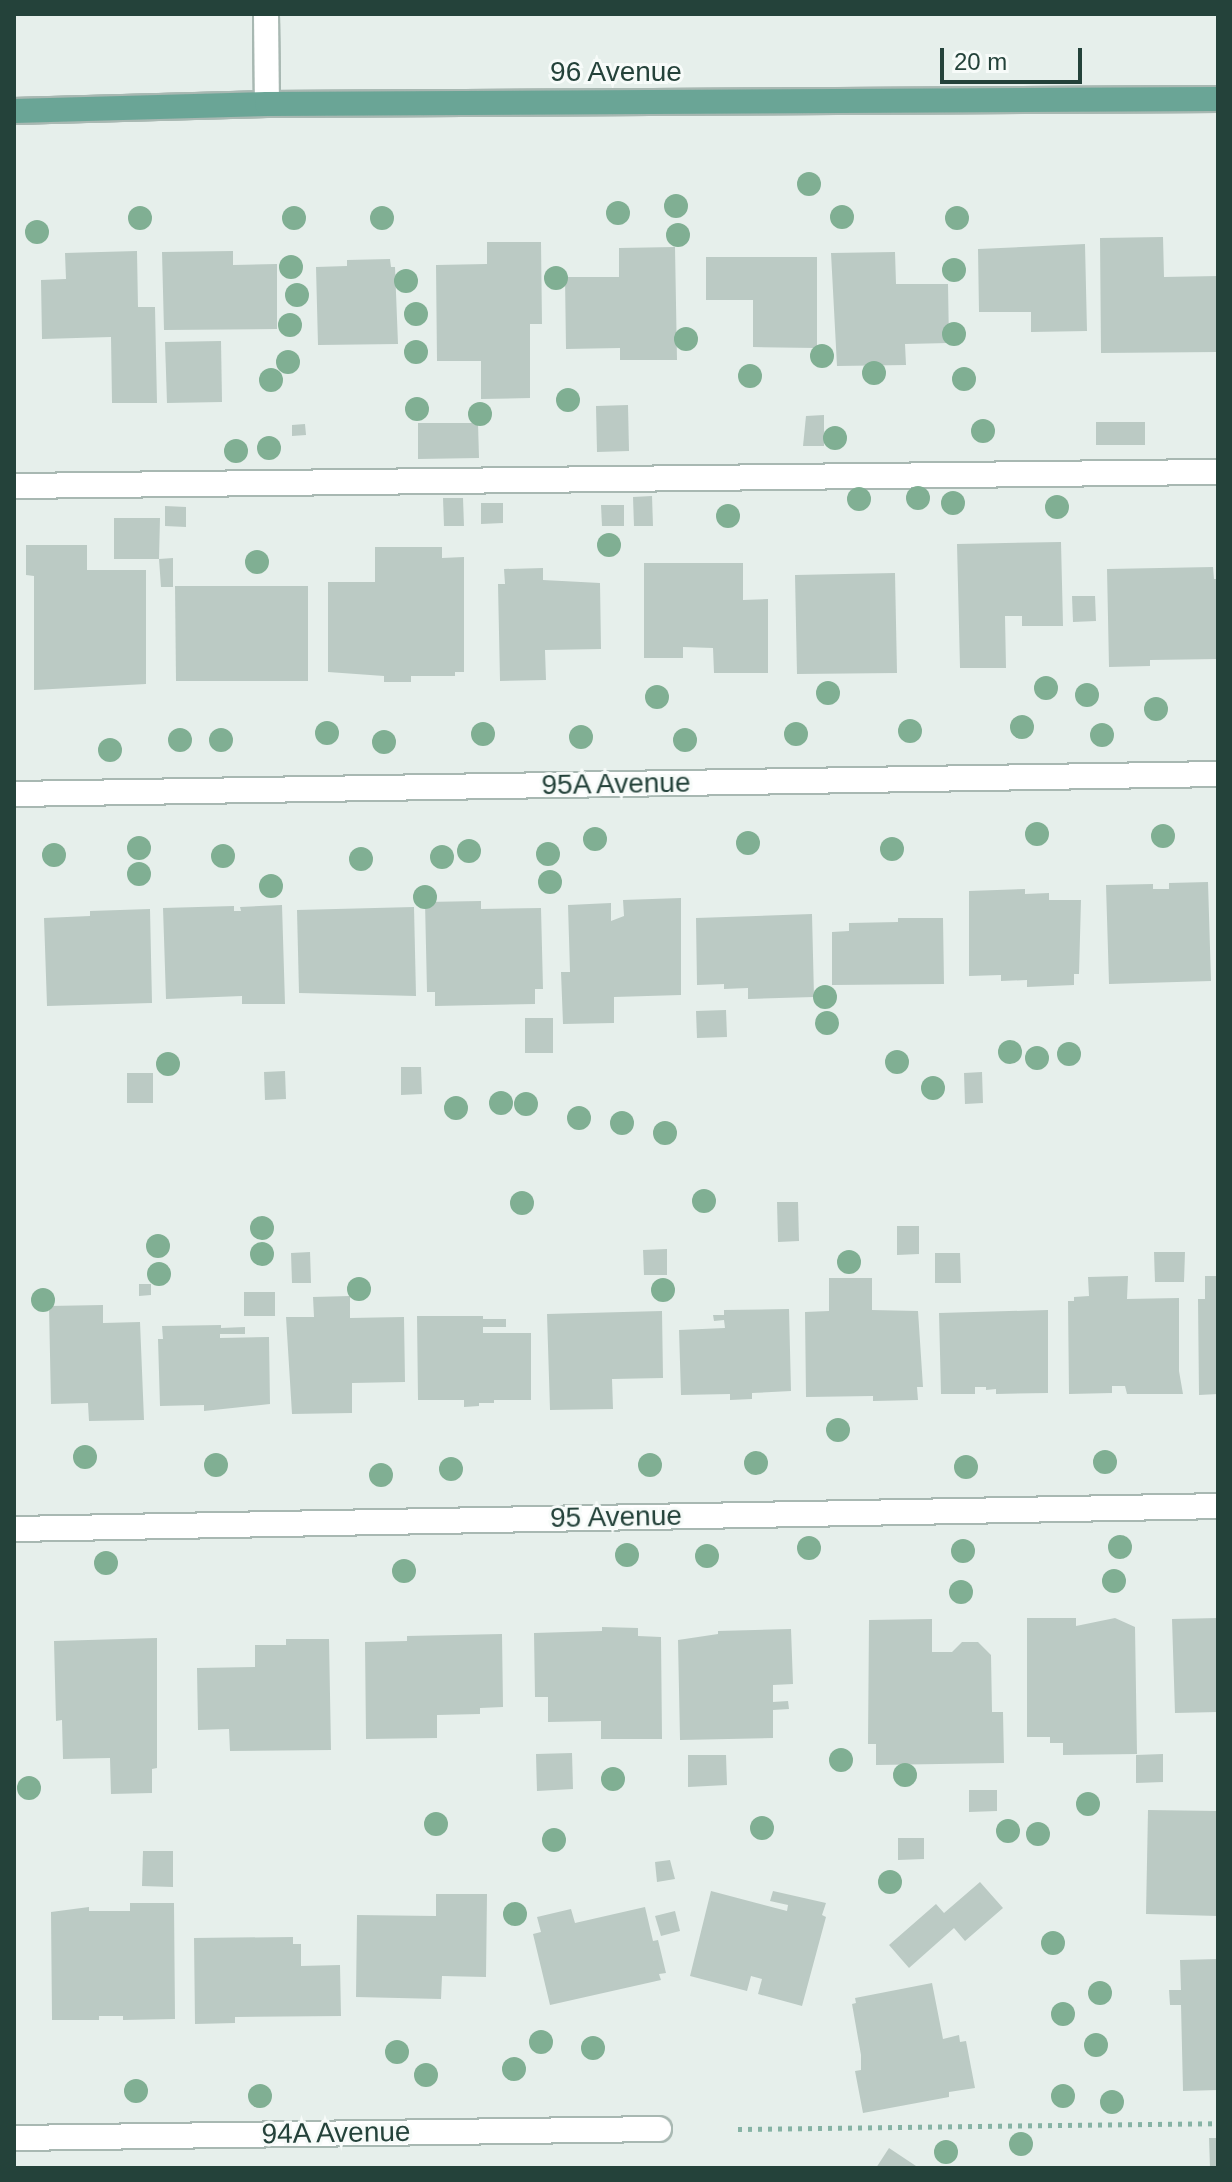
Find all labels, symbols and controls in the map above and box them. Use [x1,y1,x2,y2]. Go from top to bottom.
scale bar [944,32,1086,82]
text: 20 m [954,48,1007,75]
street label: 96 Avenue [549,55,683,89]
street label: 95A Avenue [540,766,692,802]
street label: 95 Avenue [549,1499,683,1535]
street label: 94A Avenue [260,2115,412,2151]

